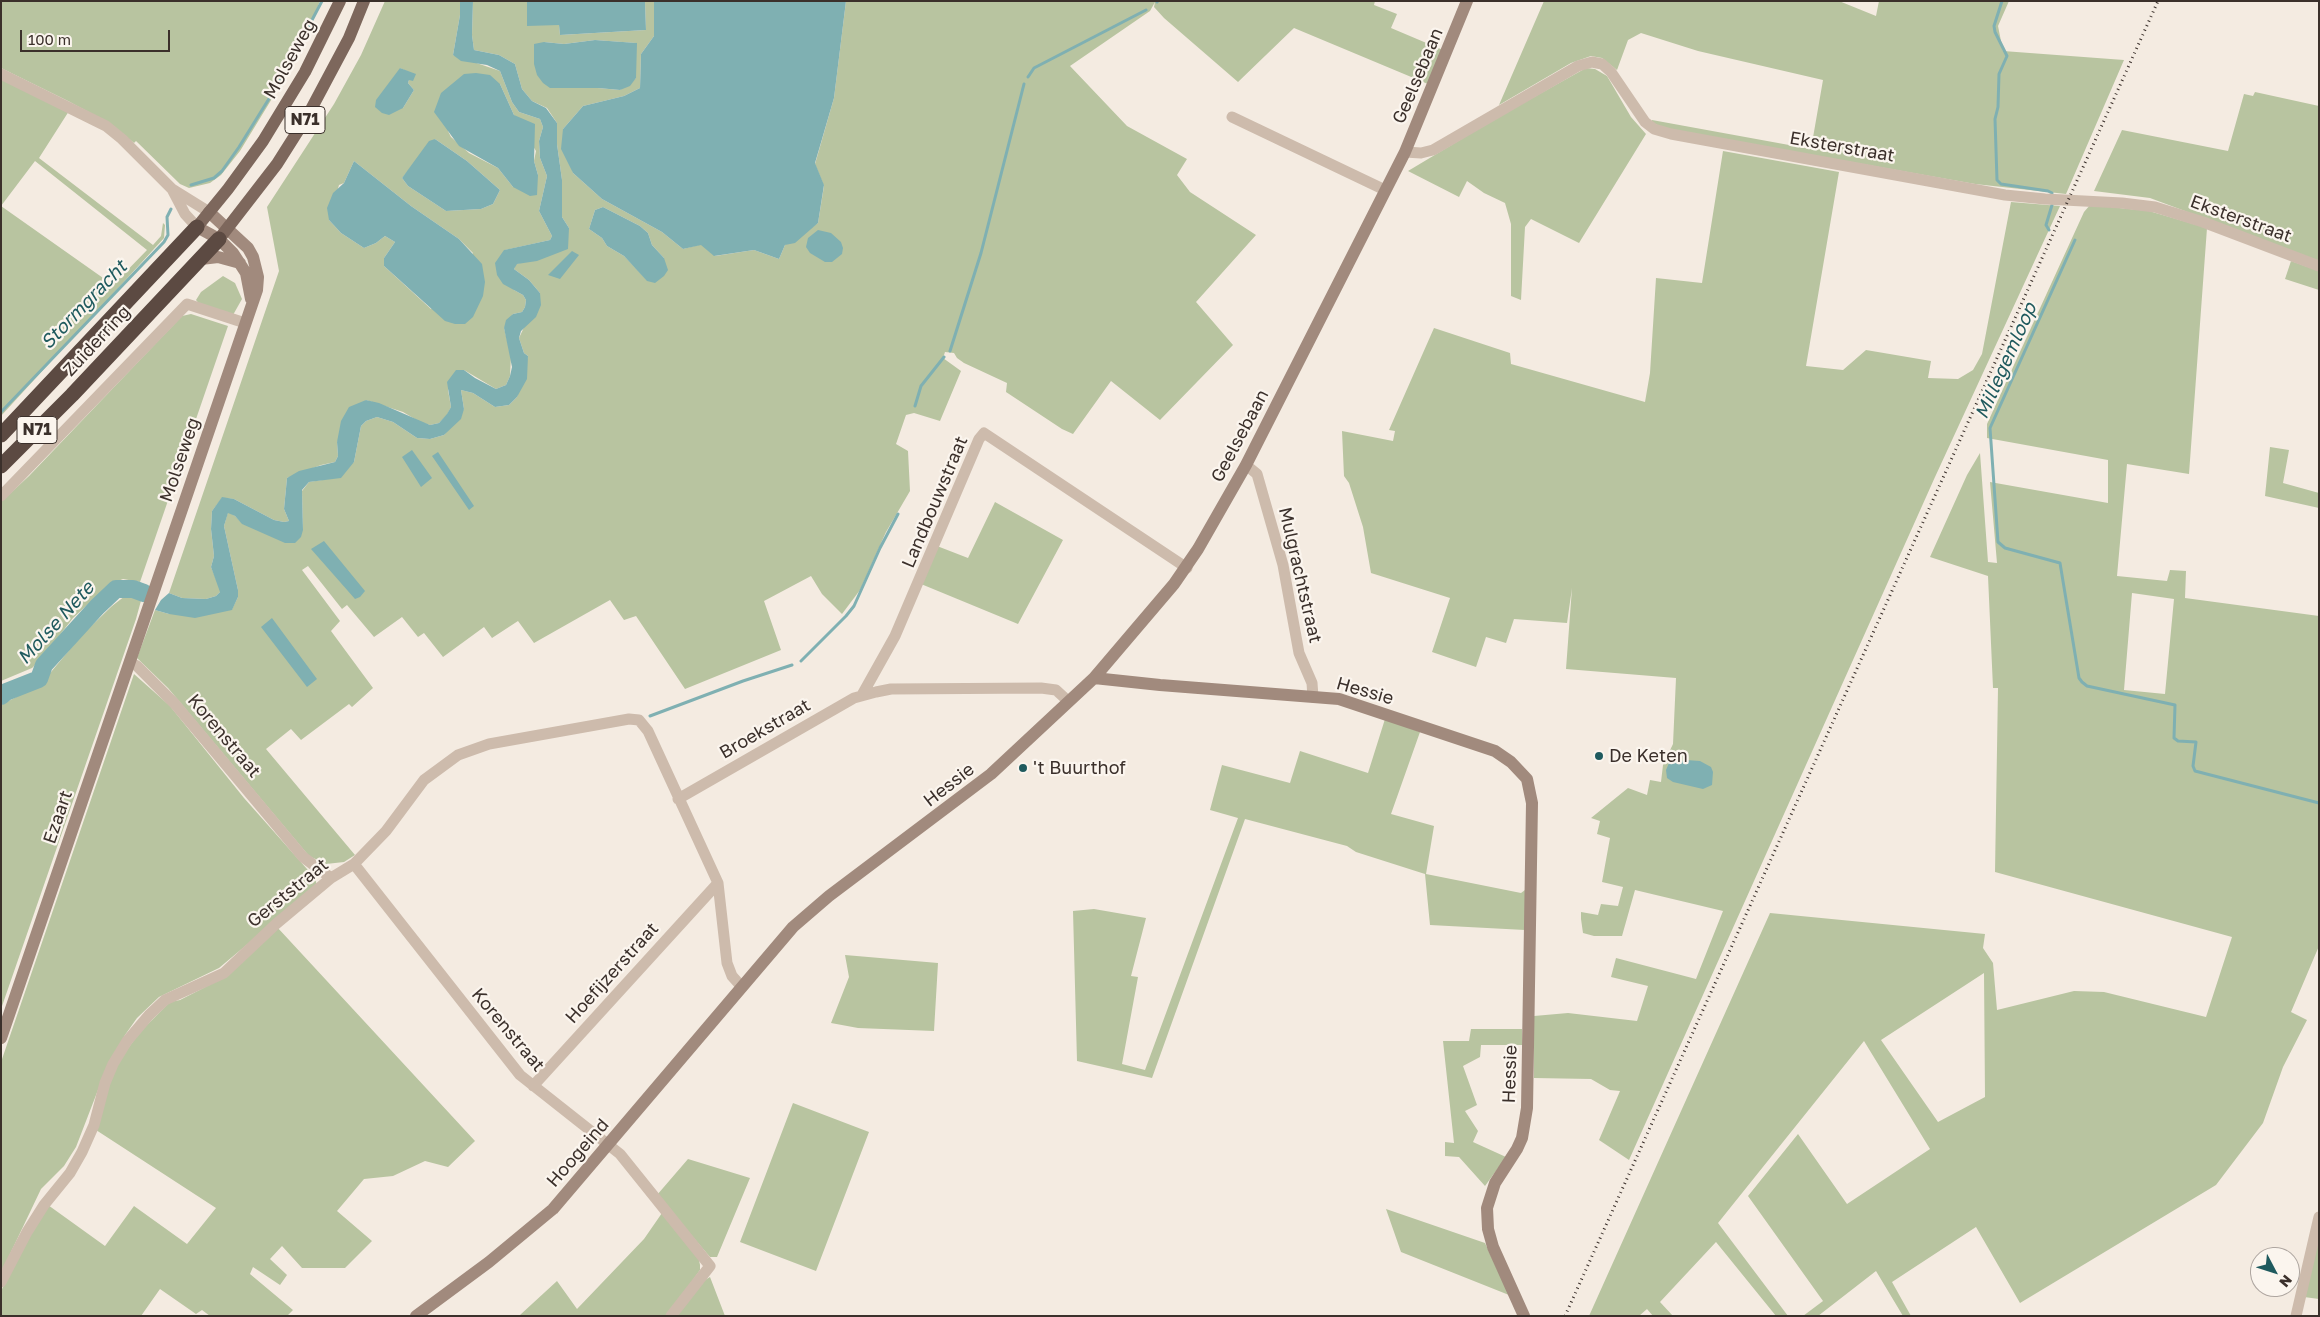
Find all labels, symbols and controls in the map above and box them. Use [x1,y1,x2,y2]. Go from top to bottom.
street label: Molseweg [259,15,321,103]
scale bar [22,20,172,52]
street label: Geelsebaan [1388,25,1448,127]
text: 100 m [28,30,71,48]
road number: N71 [285,106,325,134]
street label: Eksterstraat [1788,127,1896,167]
street label: Eksterstraat [2187,191,2295,247]
water label: Stormgracht [36,256,132,354]
water label: Millegemloop [1970,300,2042,422]
street label: Zuiderring [59,301,135,381]
street label: Geelsebaan [1207,386,1273,486]
street label: Molseweg [156,415,204,505]
road number: N71 [17,416,57,444]
street label: Landbouwstraat [898,433,972,571]
street label: Mulgrachtstraat [1274,505,1326,645]
water label: Molse Nete [13,577,99,669]
street label: Hessie [1334,673,1396,709]
street label: Korenstraat [183,690,265,782]
street label: Broekstraat [716,694,814,764]
place label: De Keten [1609,745,1688,767]
marker: De Keten [1593,750,1605,762]
place label: 't Buurthof [1033,757,1126,779]
street label: Hessie [919,758,979,812]
marker: 't Buurthof [1017,762,1029,774]
street label: Ezaart [39,787,77,847]
street label: Gerststraat [243,854,333,932]
street label: Hoefijzerstraat [561,918,663,1028]
street label: Korenstraat [467,984,549,1076]
street label: Hessie [1498,1044,1522,1104]
street label: Hoogeind [542,1114,614,1192]
north arrow [2250,1247,2300,1297]
text: N [2276,1272,2296,1291]

